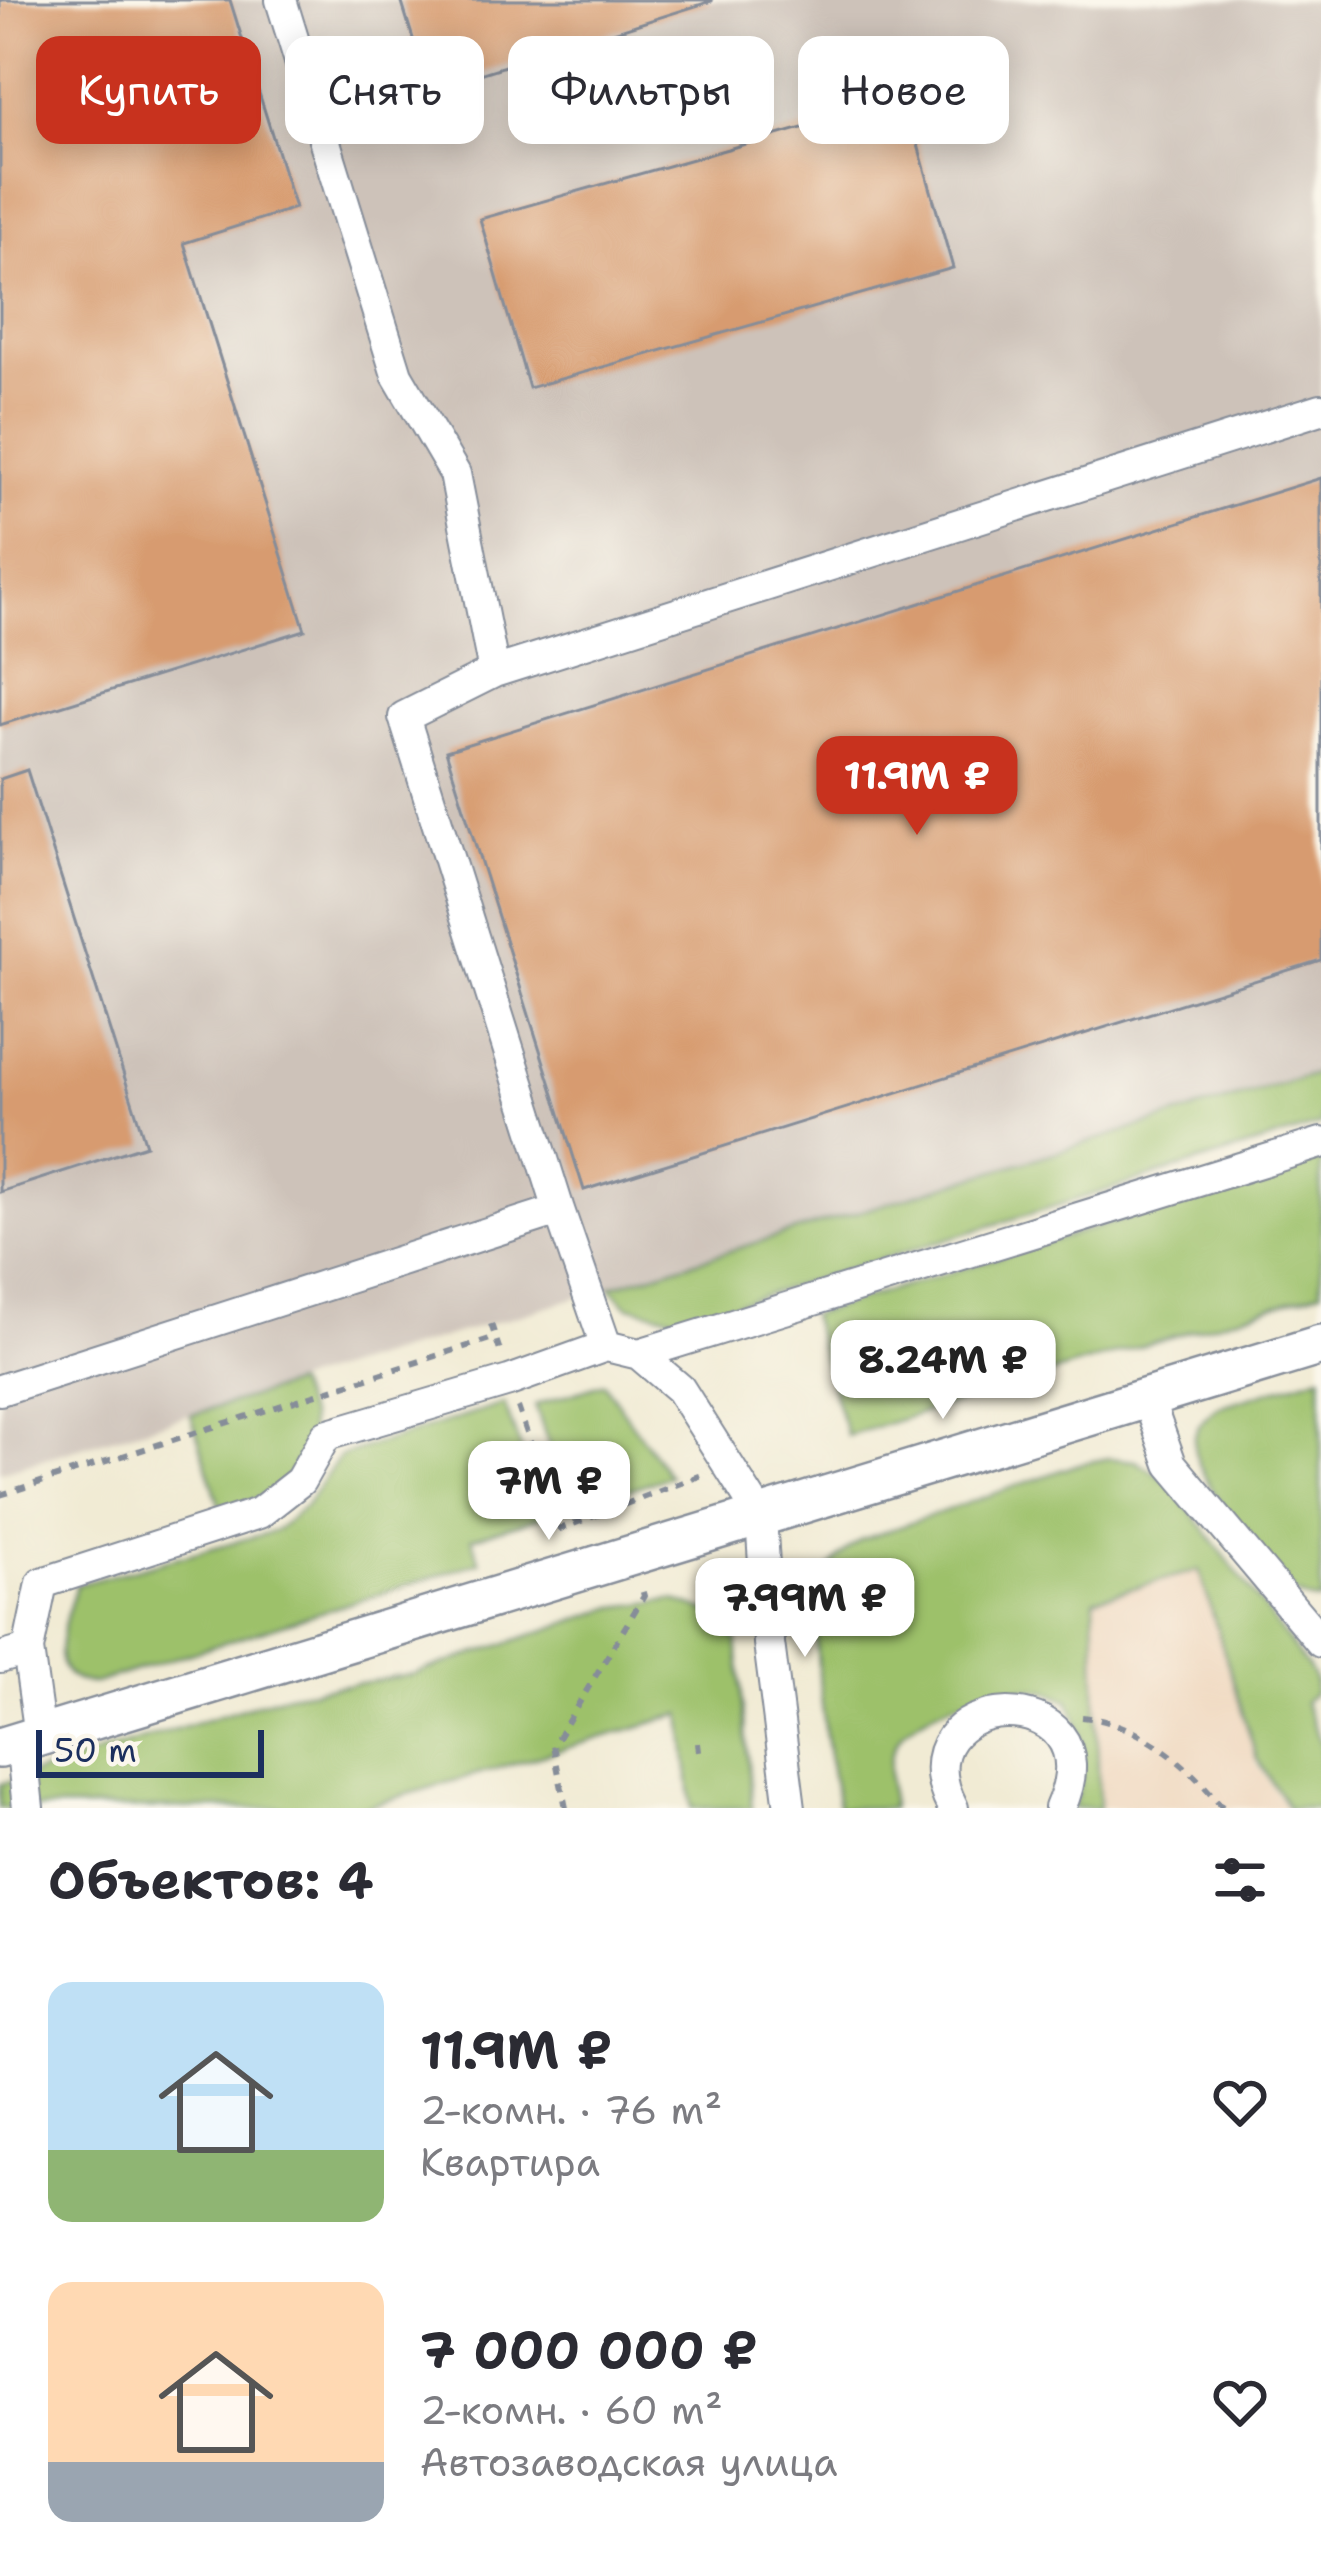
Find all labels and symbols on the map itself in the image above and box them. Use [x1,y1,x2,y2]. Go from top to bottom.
pin: 11.9M ₽ [806,736,1028,838]
pin: 8.24M ₽ [832,1320,1054,1422]
pin: 7M ₽ [478,1441,620,1543]
pin: 7.99M ₽ [694,1558,916,1660]
scale bar [36,1724,264,1777]

